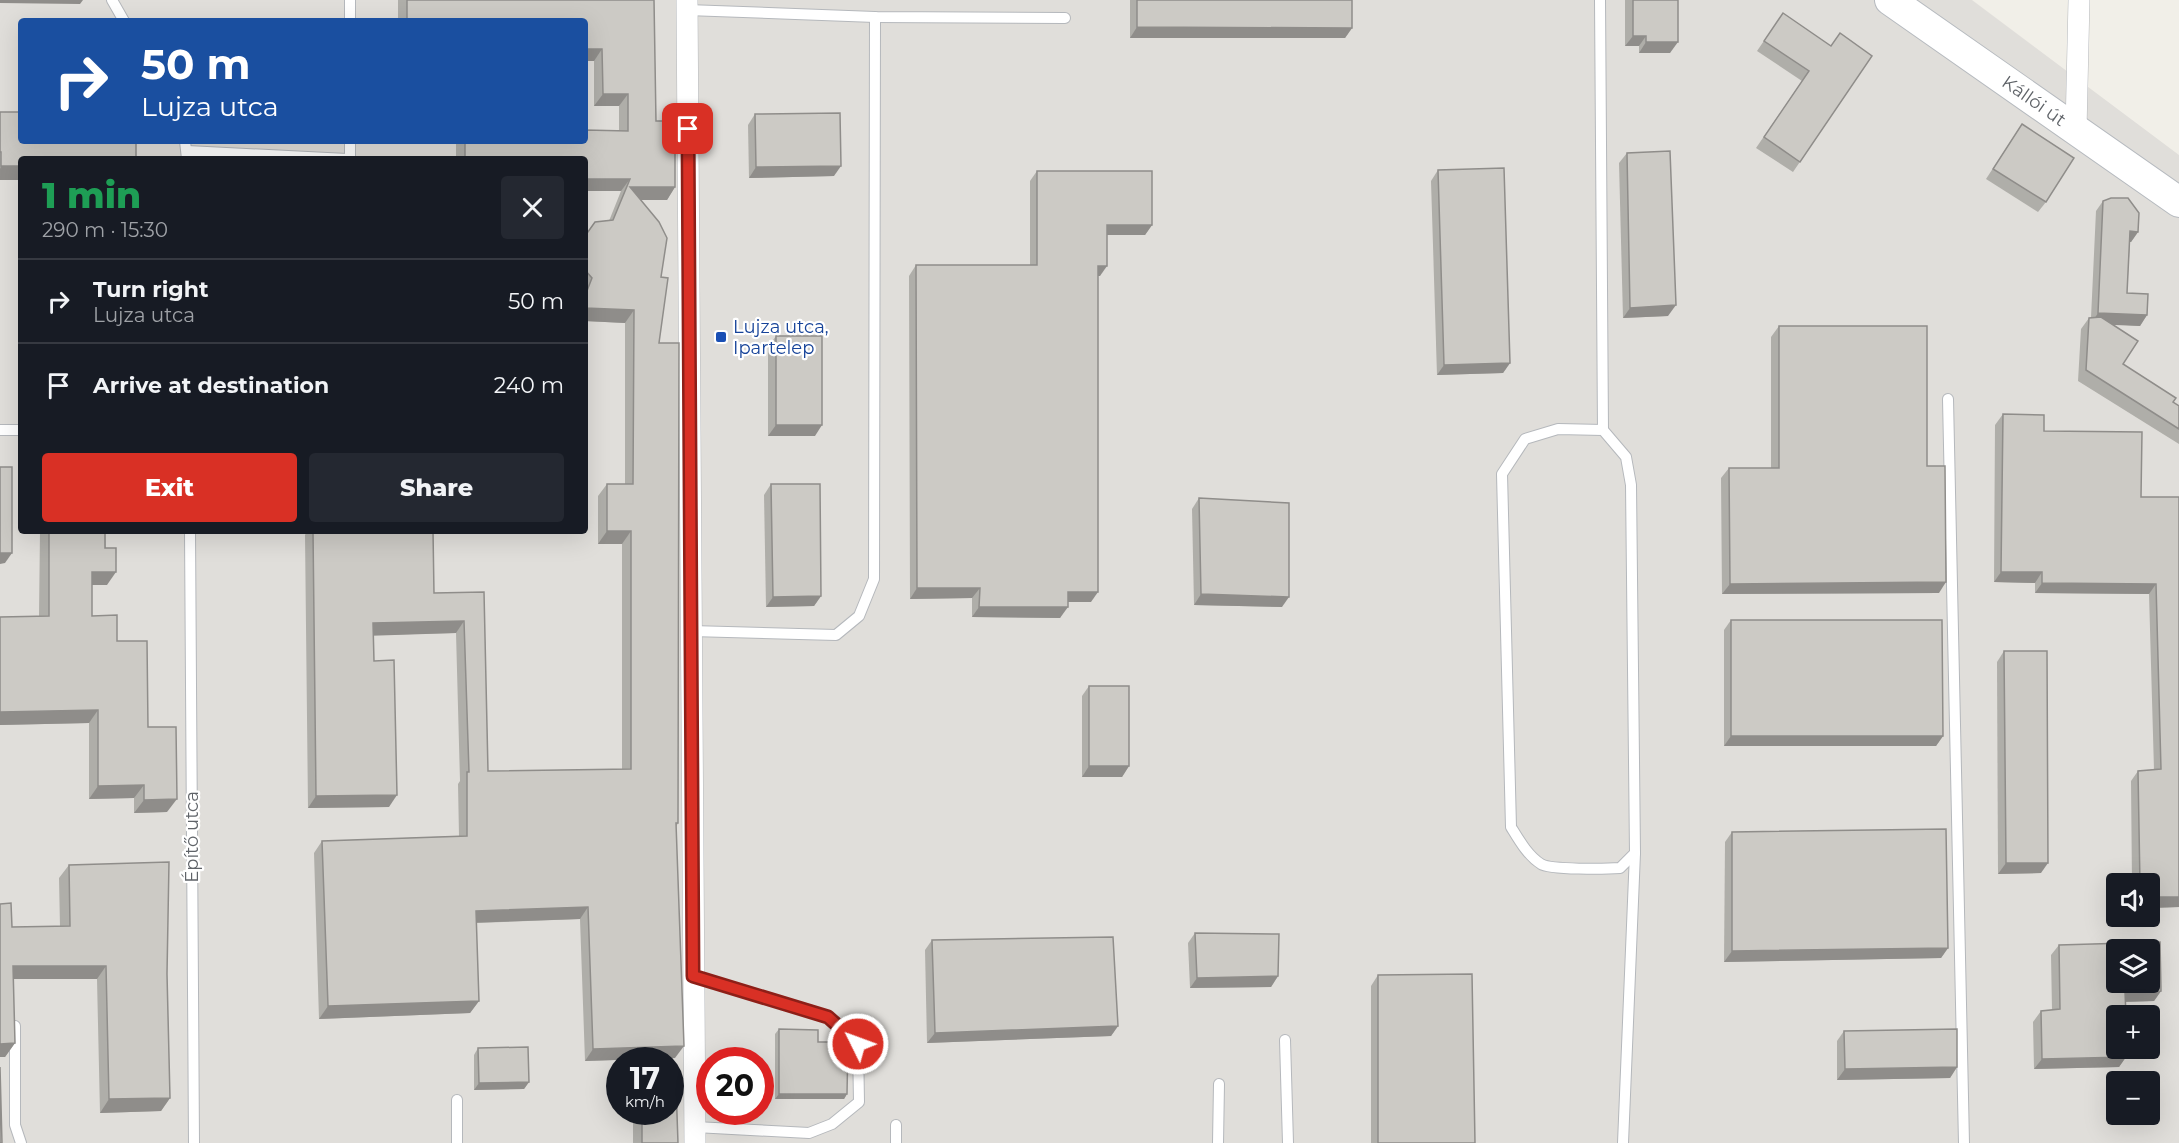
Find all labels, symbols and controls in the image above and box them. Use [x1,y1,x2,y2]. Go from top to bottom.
text: 50 m [141,38,250,90]
icon: right [42,42,120,120]
street label: Kállói út [1998,71,2070,131]
text: Lujza utca [141,90,279,123]
pin [662,103,713,154]
icon: arrive [671,112,704,145]
text: 1 min [42,173,141,217]
button: close [501,176,564,239]
text: 290 m · 15:30 [42,218,168,242]
text: Turn right [93,276,208,303]
icon: right [42,285,75,318]
text: 50 m [508,288,564,315]
text: Lujza utca [93,303,195,327]
place label: Lujza utca, Ipartelep [733,316,829,359]
marker: Lujza utca, Ipartelep [714,330,728,344]
icon: arrive [42,369,75,402]
text: Arrive at destination [93,372,329,399]
text: 240 m [494,372,564,399]
button: Exit [42,453,297,522]
button: Share [309,453,564,522]
street label: Építő utca [181,791,203,883]
map controls [2106,873,2160,1125]
button: sound [2106,873,2160,927]
button: layers [2106,939,2160,993]
button: + [2106,1005,2160,1059]
position arrow [826,1012,890,1076]
speed limit sign: 20 [696,1047,774,1125]
text: 17 [630,1060,660,1097]
button: − [2106,1071,2160,1125]
text: km/h [625,1092,665,1111]

